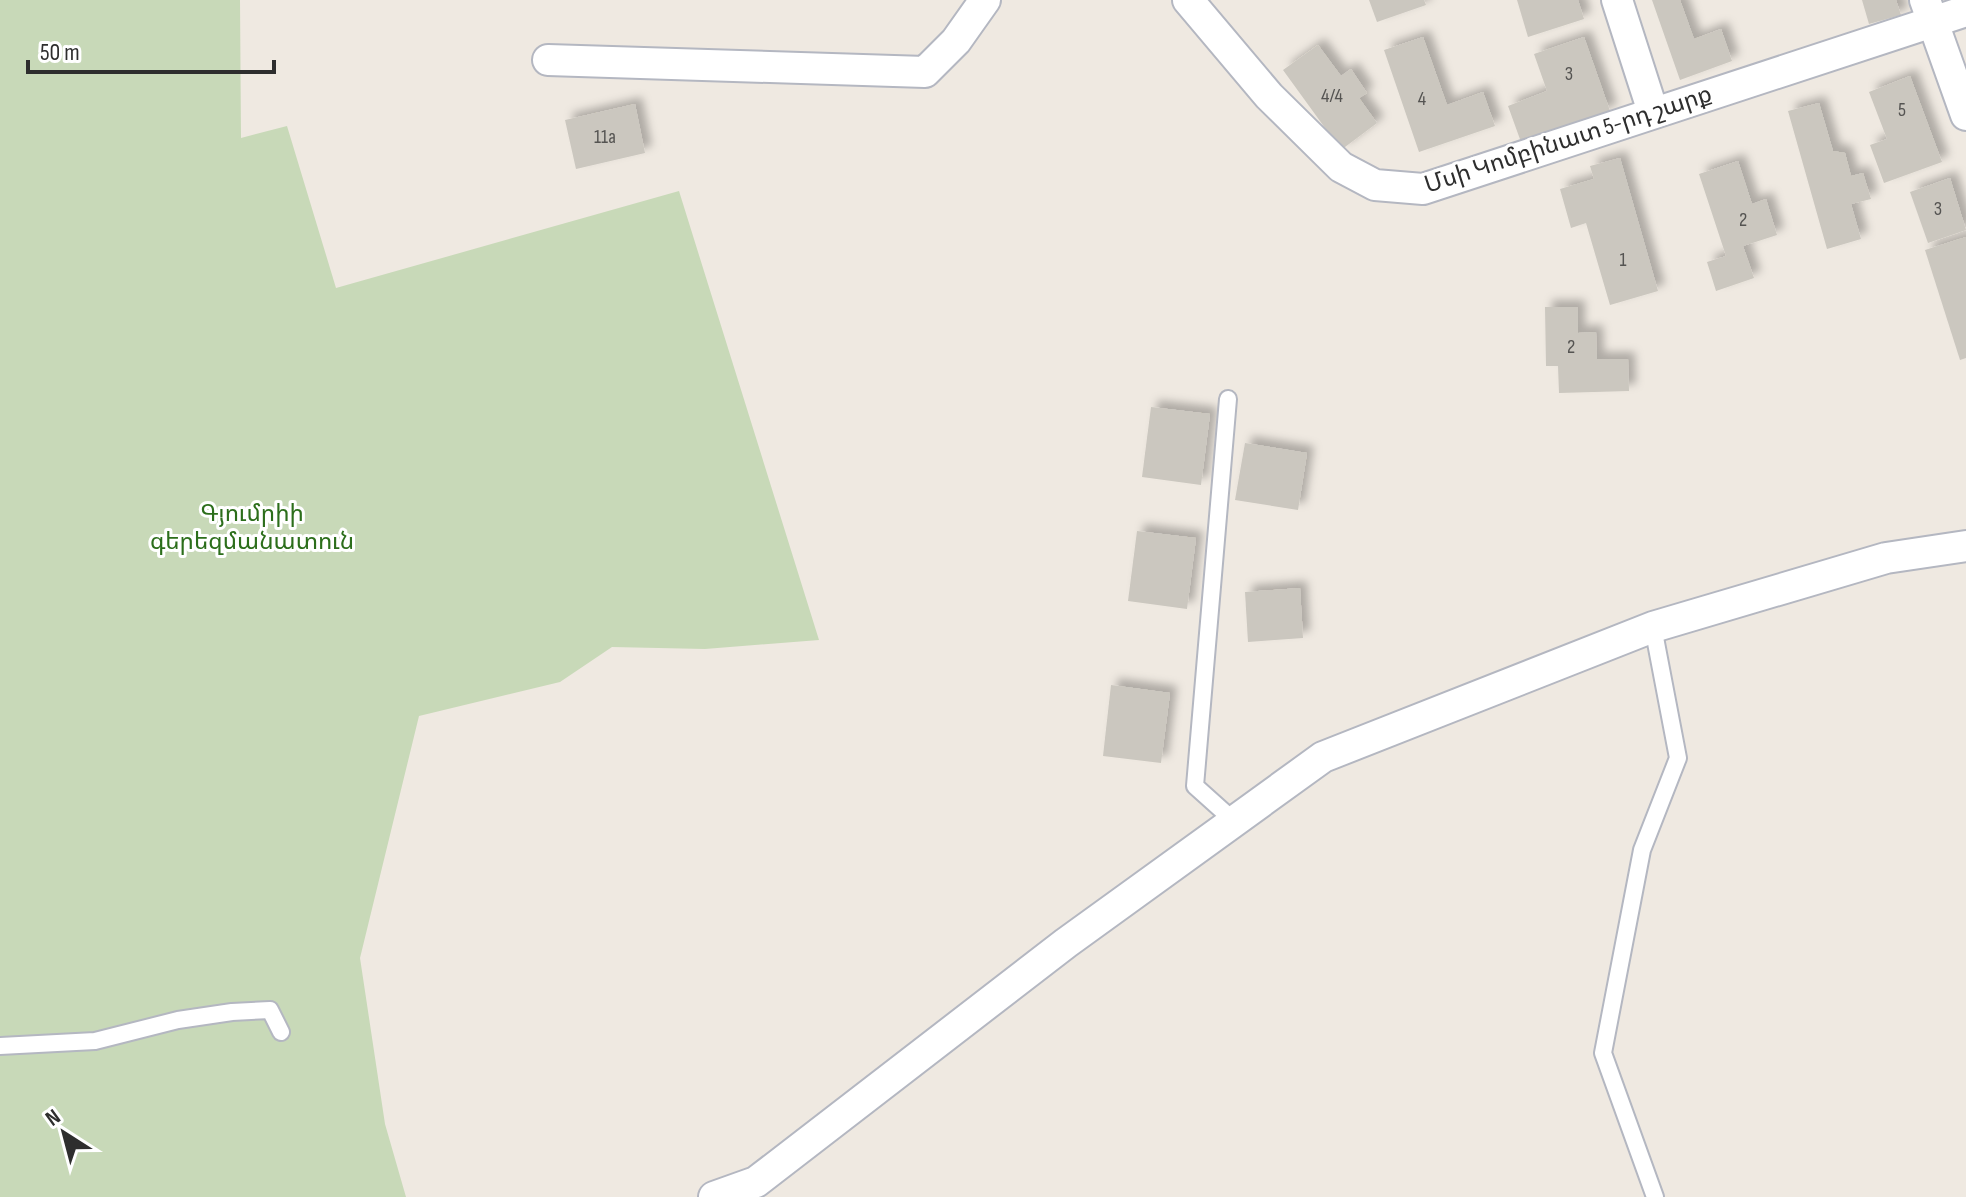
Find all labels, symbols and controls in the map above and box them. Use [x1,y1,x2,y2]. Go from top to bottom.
scale bar [28,24,274,74]
text: 50 m [40,38,80,67]
house number: 3 [1565,62,1573,86]
street label: Մսի Կոմբինատ 5-րդ շարք [1421,79,1716,200]
house number: 4/4 [1321,84,1343,108]
house number: 4 [1418,87,1426,111]
house number: 5 [1898,98,1906,122]
house number: 11a [594,125,616,149]
house number: 3 [1934,197,1942,221]
house number: 2 [1739,208,1747,232]
house number: 1 [1620,248,1627,272]
house number: 2 [1567,335,1575,359]
park label: Գյումրիի գերեզմանատուն [150,499,354,556]
north arrow [24,1093,104,1173]
text: N [40,1104,66,1132]

